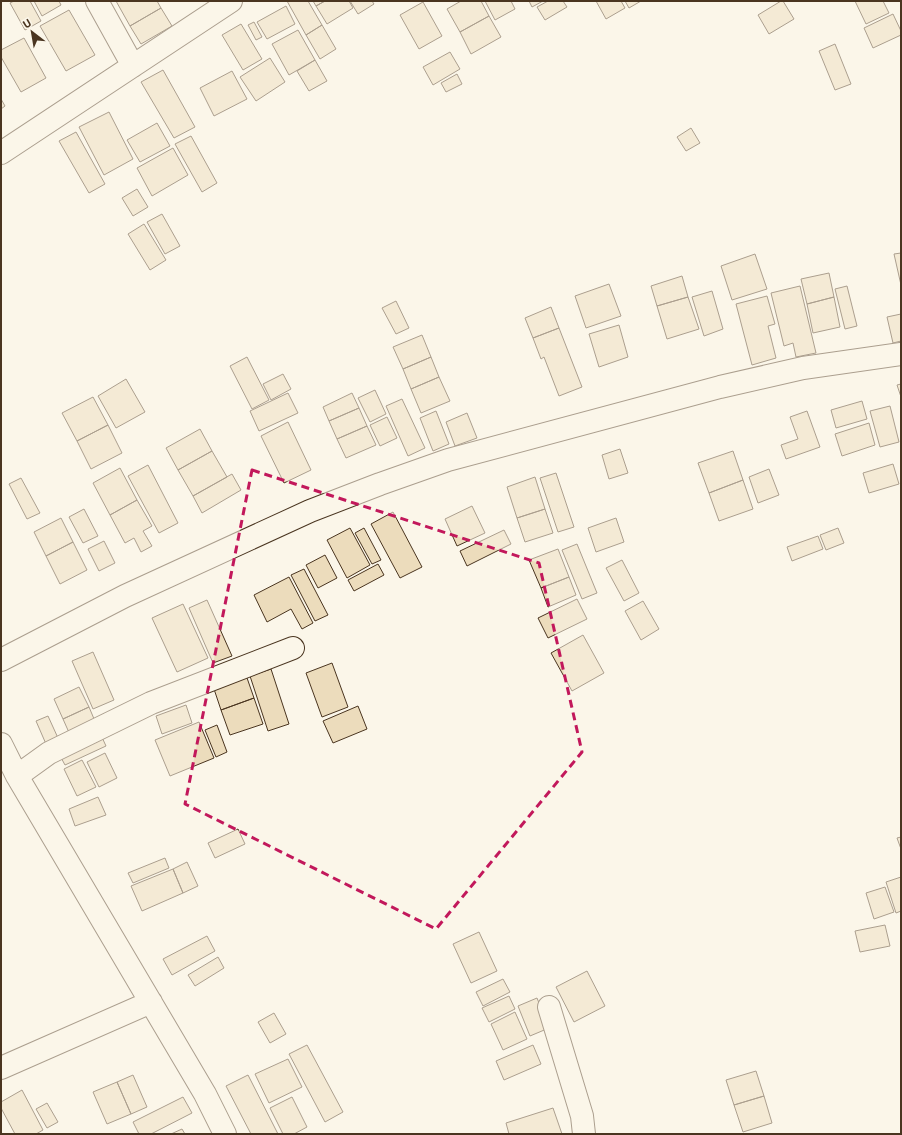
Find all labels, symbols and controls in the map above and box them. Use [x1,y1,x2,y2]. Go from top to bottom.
north arrow [12,12,52,52]
text: U [20,15,33,31]

